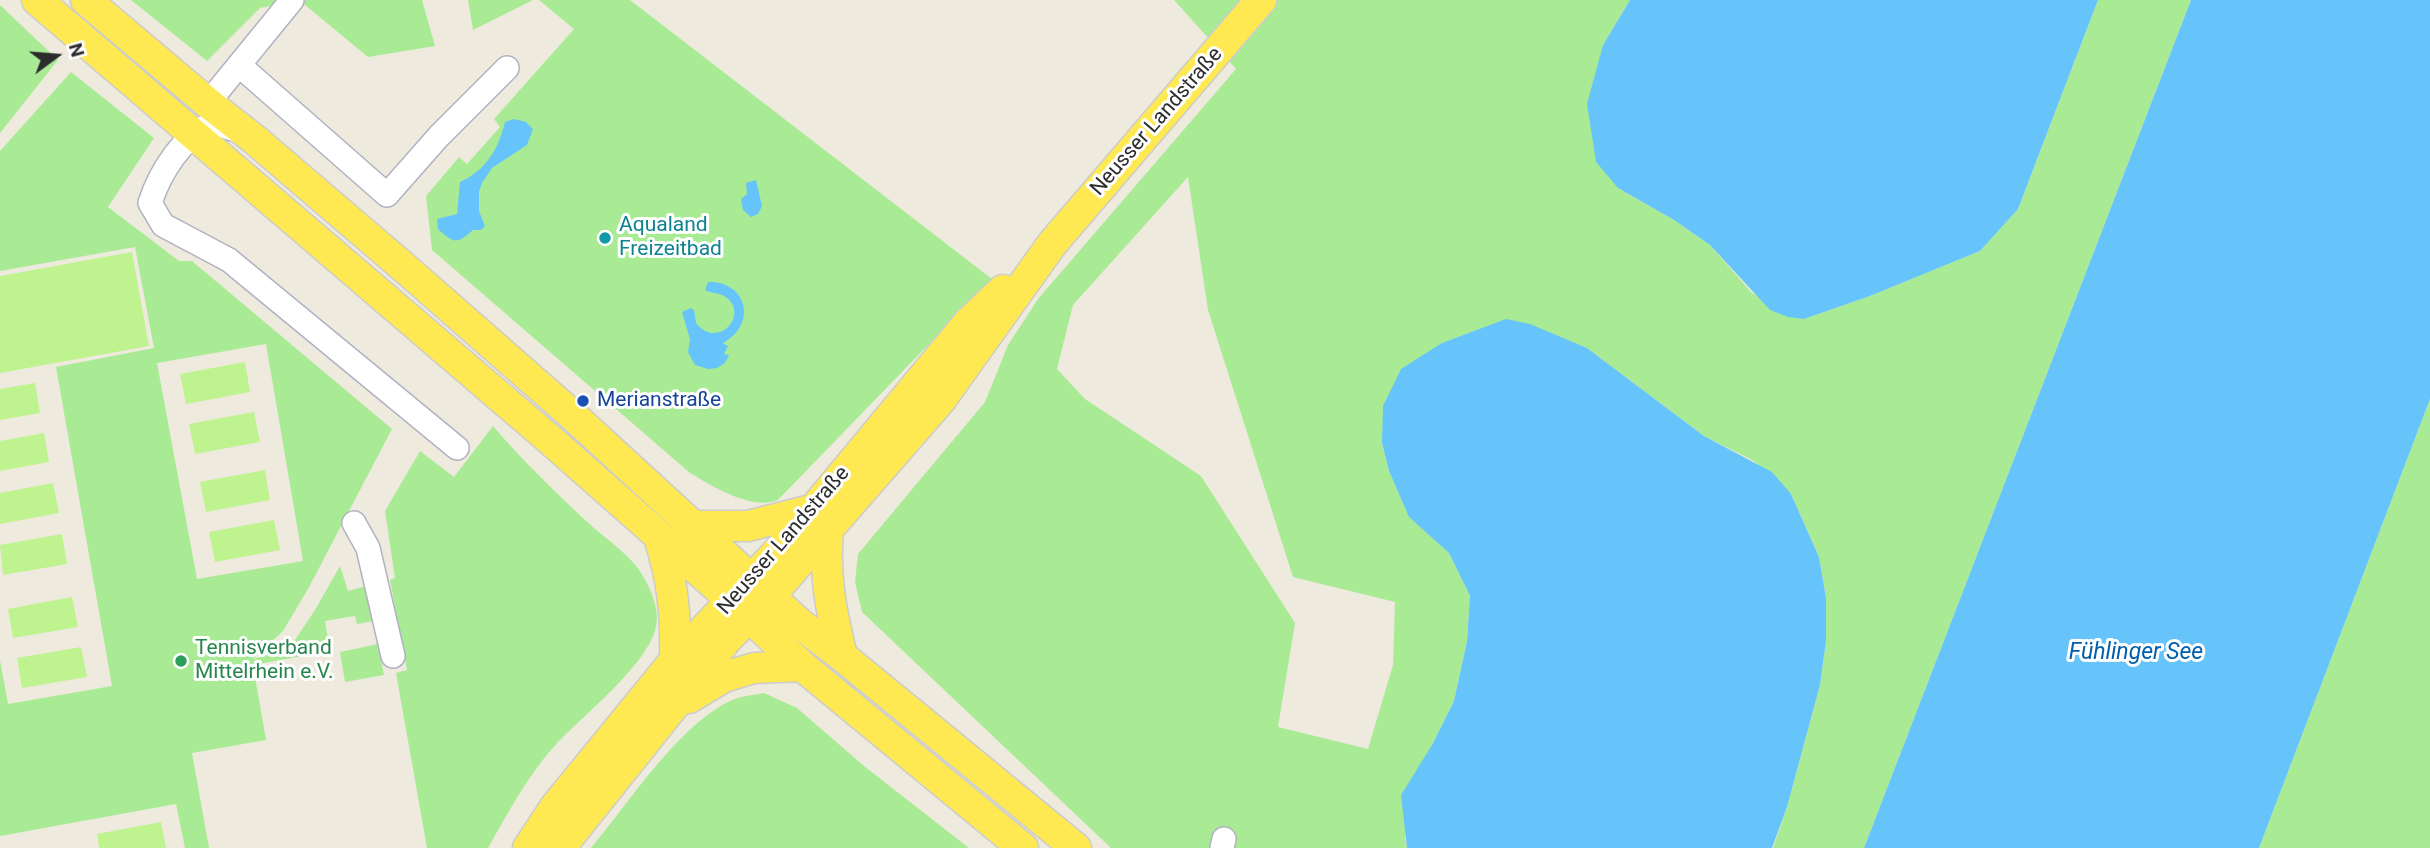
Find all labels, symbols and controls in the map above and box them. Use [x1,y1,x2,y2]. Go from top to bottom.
north arrow [21,21,91,91]
text: N [64,40,90,60]
street label: Neusser Landstraße [1086,43,1228,201]
place label: Aqualand Freizeitbad [619,213,722,263]
marker: Aqualand Freizeitbad [597,230,613,246]
place label: Merianstraße [597,388,721,414]
marker: Merianstraße [575,393,591,409]
street label: Neusser Landstraße [713,462,855,620]
place label: Tennisverband Mittelrhein e.V. [195,636,333,686]
water label: Fühlinger See [2069,639,2203,667]
marker: Tennisverband Mittelrhein e.V. [173,653,189,669]

